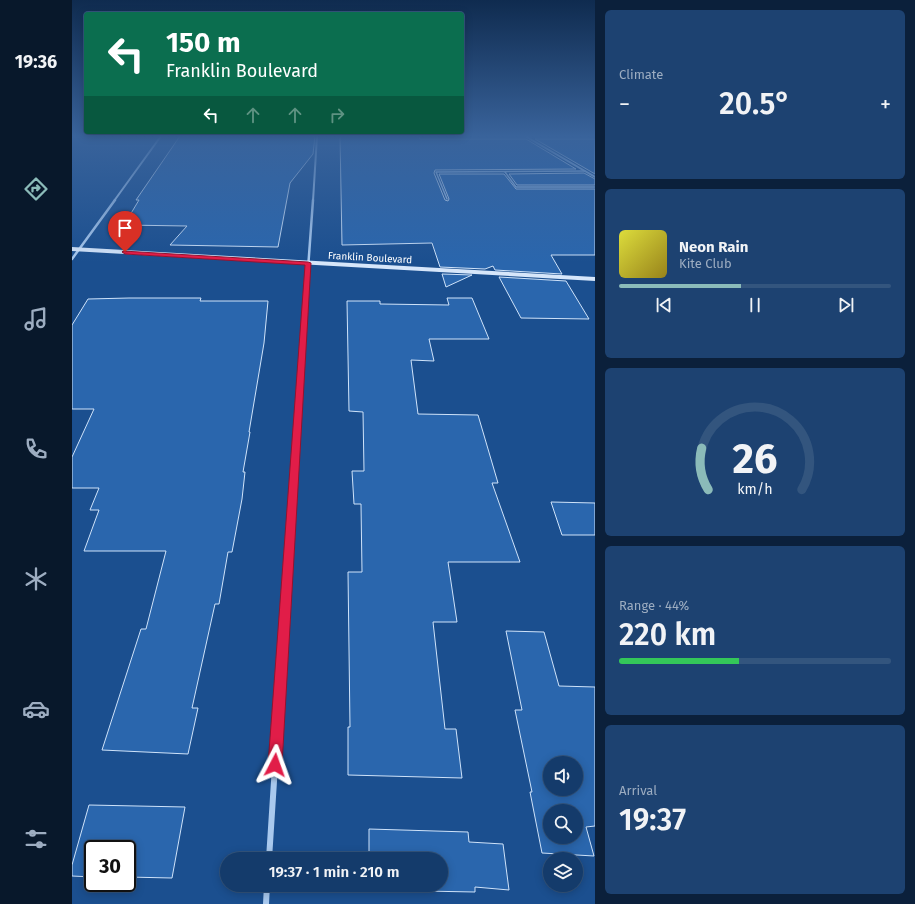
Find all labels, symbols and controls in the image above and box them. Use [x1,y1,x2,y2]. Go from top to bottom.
text: 150 m [166,26,241,59]
icon: left [100,28,152,80]
text: 19:36 [15,51,57,73]
text: Franklin Boulevard [166,60,318,82]
text: Climate [619,67,663,82]
text: 20.5° [719,86,791,122]
text: − [619,91,630,118]
text: + [880,91,891,118]
icon: left [200,104,222,126]
icon: ahead [242,104,264,126]
icon: ahead [284,104,306,126]
icon: right [326,104,348,126]
icon: directions [22,175,50,203]
pin [108,211,142,252]
icon: arrive [114,217,136,239]
text: Neon Rain [679,238,748,256]
street label: Franklin Boulevard [327,250,413,266]
text: Kite Club [679,256,732,271]
icon: previous [653,294,675,316]
icon: pause [744,294,766,316]
icon: next [835,294,857,316]
icon: music [22,305,50,333]
text: 26 [733,434,777,484]
icon: phone [22,435,50,463]
text: km/h [737,481,773,498]
icon: climate [22,565,50,593]
text: Range · 44% [619,598,689,613]
text: 220 km [619,617,716,653]
icon: car [22,695,50,723]
position arrow [254,744,296,786]
map controls [543,756,583,892]
button: sound [543,756,583,796]
text: Arrival [619,783,657,798]
text: 19:37 [619,802,686,838]
button: search [543,804,583,844]
icon: filters [22,825,50,853]
speed limit sign: 30 [84,840,136,892]
button: layers [543,852,583,892]
text: 19:37 · 1 min · 210 m [269,863,399,881]

